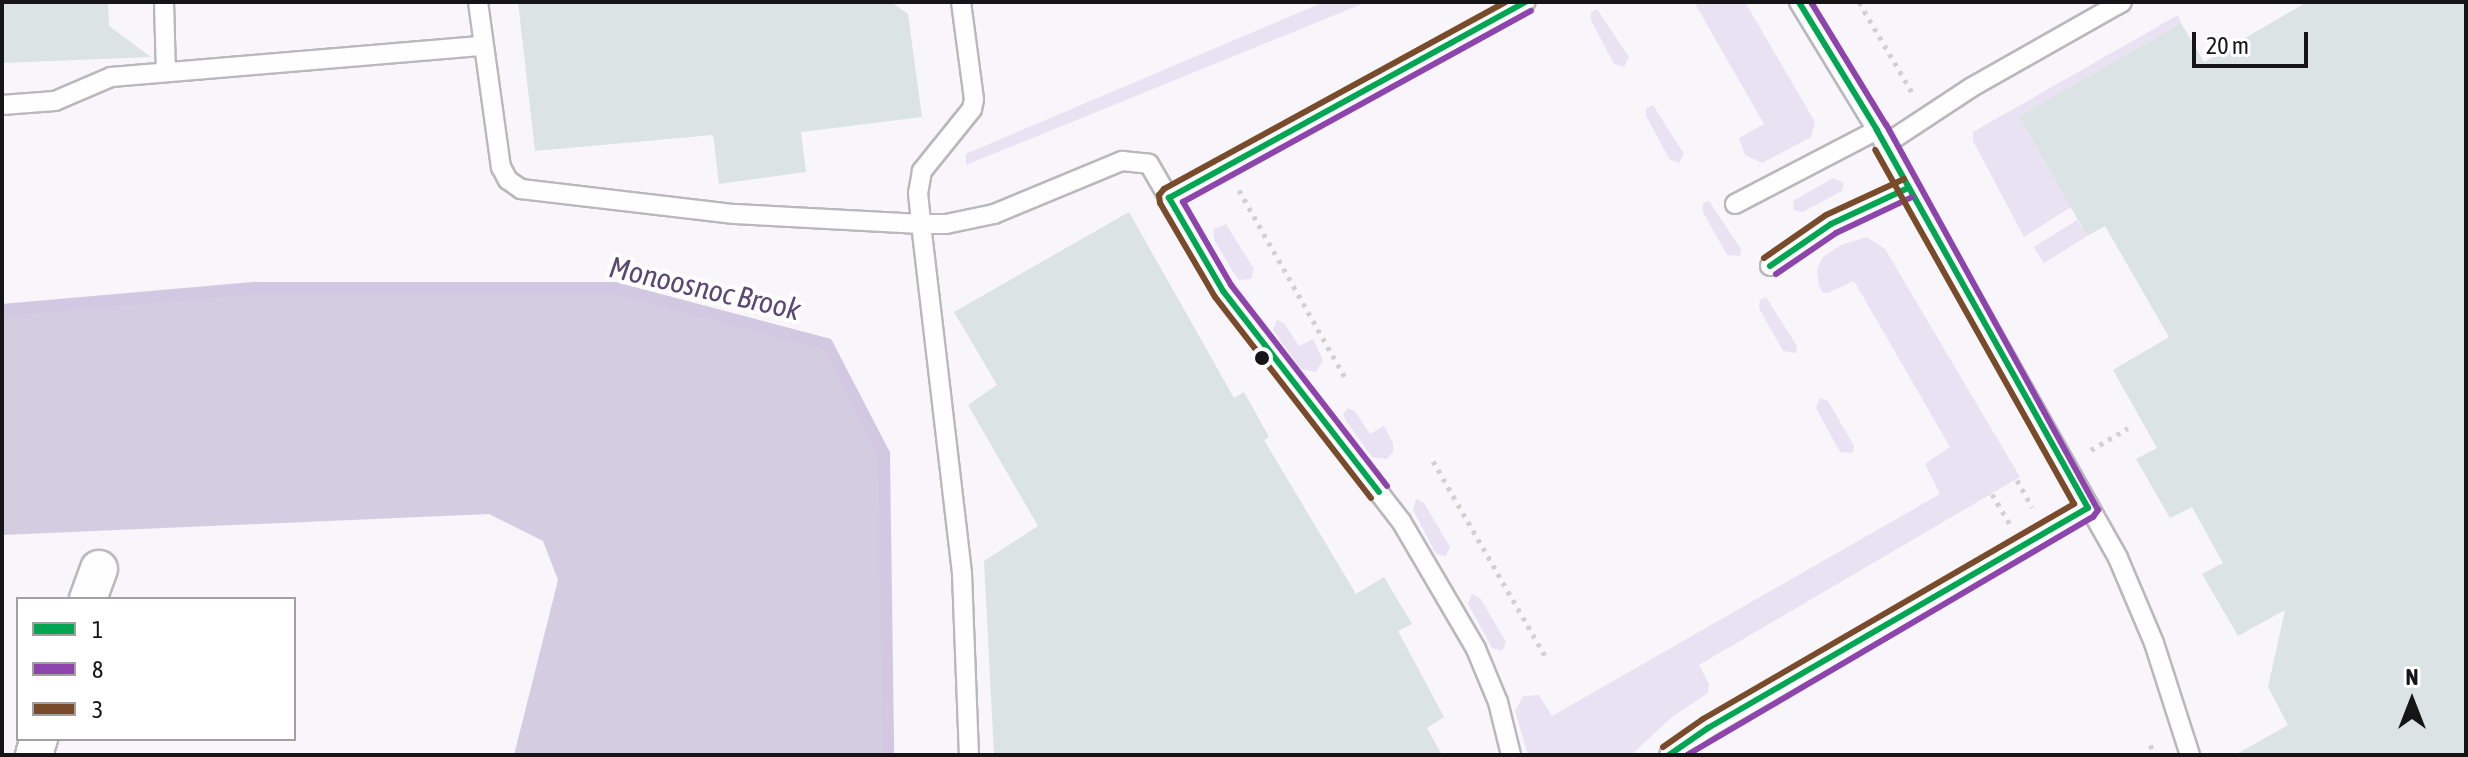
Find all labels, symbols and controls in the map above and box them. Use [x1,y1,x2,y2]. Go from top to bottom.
scale bar [2196,16,2312,66]
text: 20 m [2206,32,2249,59]
water label: Monoosnoc Brook [606,249,804,327]
unlabelled marker [1254,350,1270,366]
legend [16,597,296,741]
text: 1 [92,616,103,643]
text: 8 [92,656,103,683]
north arrow [2372,661,2452,741]
text: N [2406,664,2418,690]
text: 3 [92,696,103,723]

